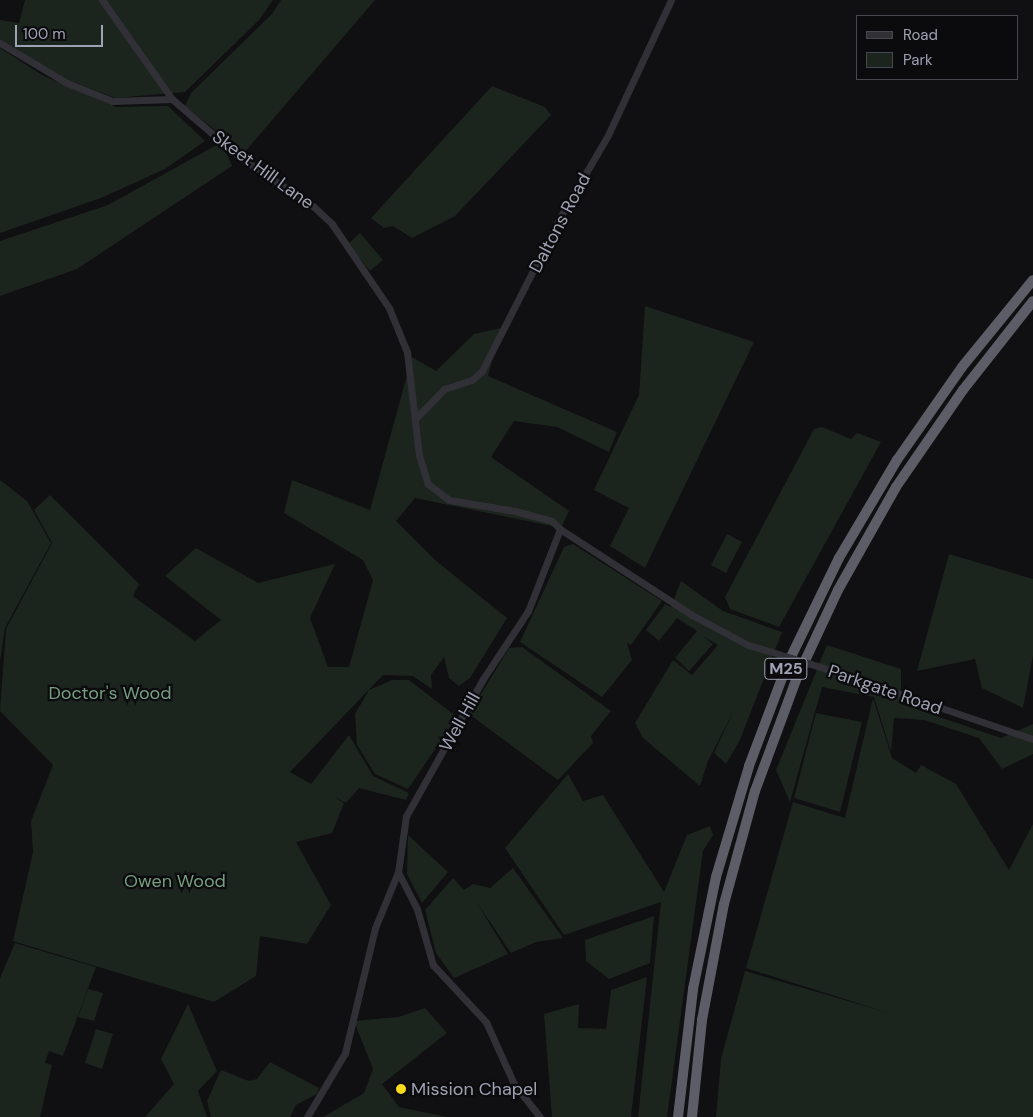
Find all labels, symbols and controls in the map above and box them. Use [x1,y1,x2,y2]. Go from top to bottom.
scale bar [18,15,105,47]
legend [856,15,1018,80]
text: 100 m [23,24,66,44]
text: Road [903,25,938,45]
text: Park [903,50,933,70]
street label: Skeet Hill Lane [208,126,318,214]
street label: Daltons Road [525,169,595,277]
road number: M25 [764,656,808,682]
street label: Parkgate Road [825,660,945,720]
park label: Doctor's Wood [48,682,172,704]
street label: Well Hill [435,689,485,755]
park label: Owen Wood [124,870,226,892]
place label: Mission Chapel [411,1078,537,1100]
marker: Mission Chapel [395,1083,407,1095]

